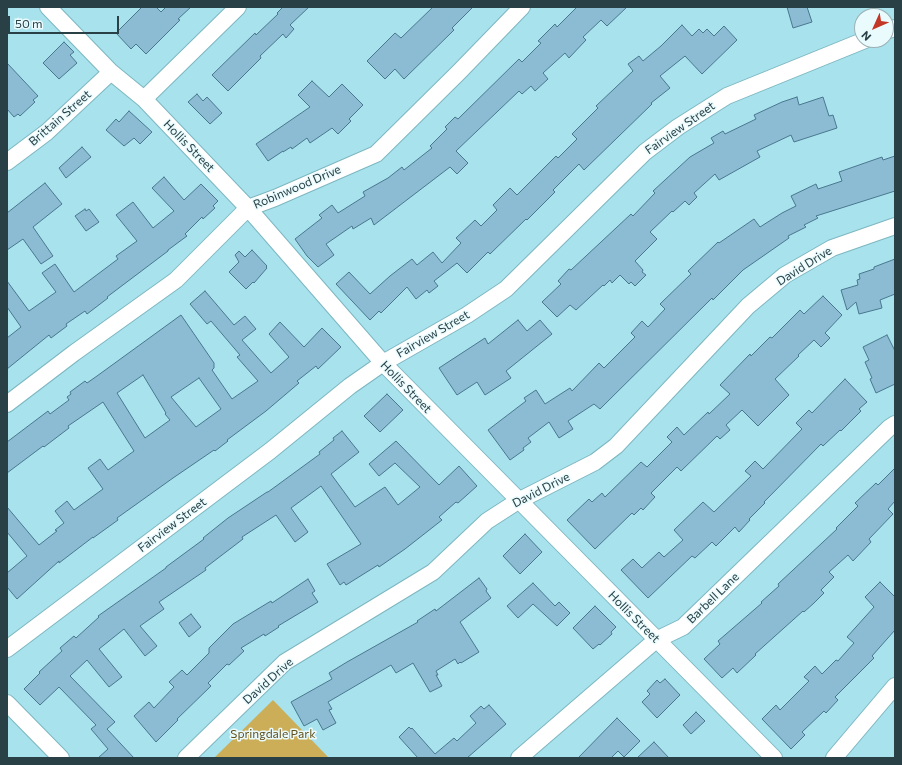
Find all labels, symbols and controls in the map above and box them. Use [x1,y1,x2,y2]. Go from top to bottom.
scale bar [10,8,121,34]
north arrow [854,8,894,48]
text: 50 m [15,16,43,30]
text: N [858,29,873,44]
street label: Brittain Street [26,87,94,149]
street label: Fairview Street [642,99,718,157]
street label: Hollis Street [161,117,217,175]
street label: Robinwood Drive [251,162,343,212]
street label: David Drive [774,243,834,289]
street label: Fairview Street [394,307,472,361]
street label: Hollis Street [378,358,434,416]
street label: David Drive [510,469,572,511]
street label: Fairview Street [135,495,209,555]
street label: Barbell Lane [684,570,742,626]
street label: Hollis Street [605,588,663,646]
street label: David Drive [240,655,296,707]
park label: Springdale Park [230,727,316,741]

